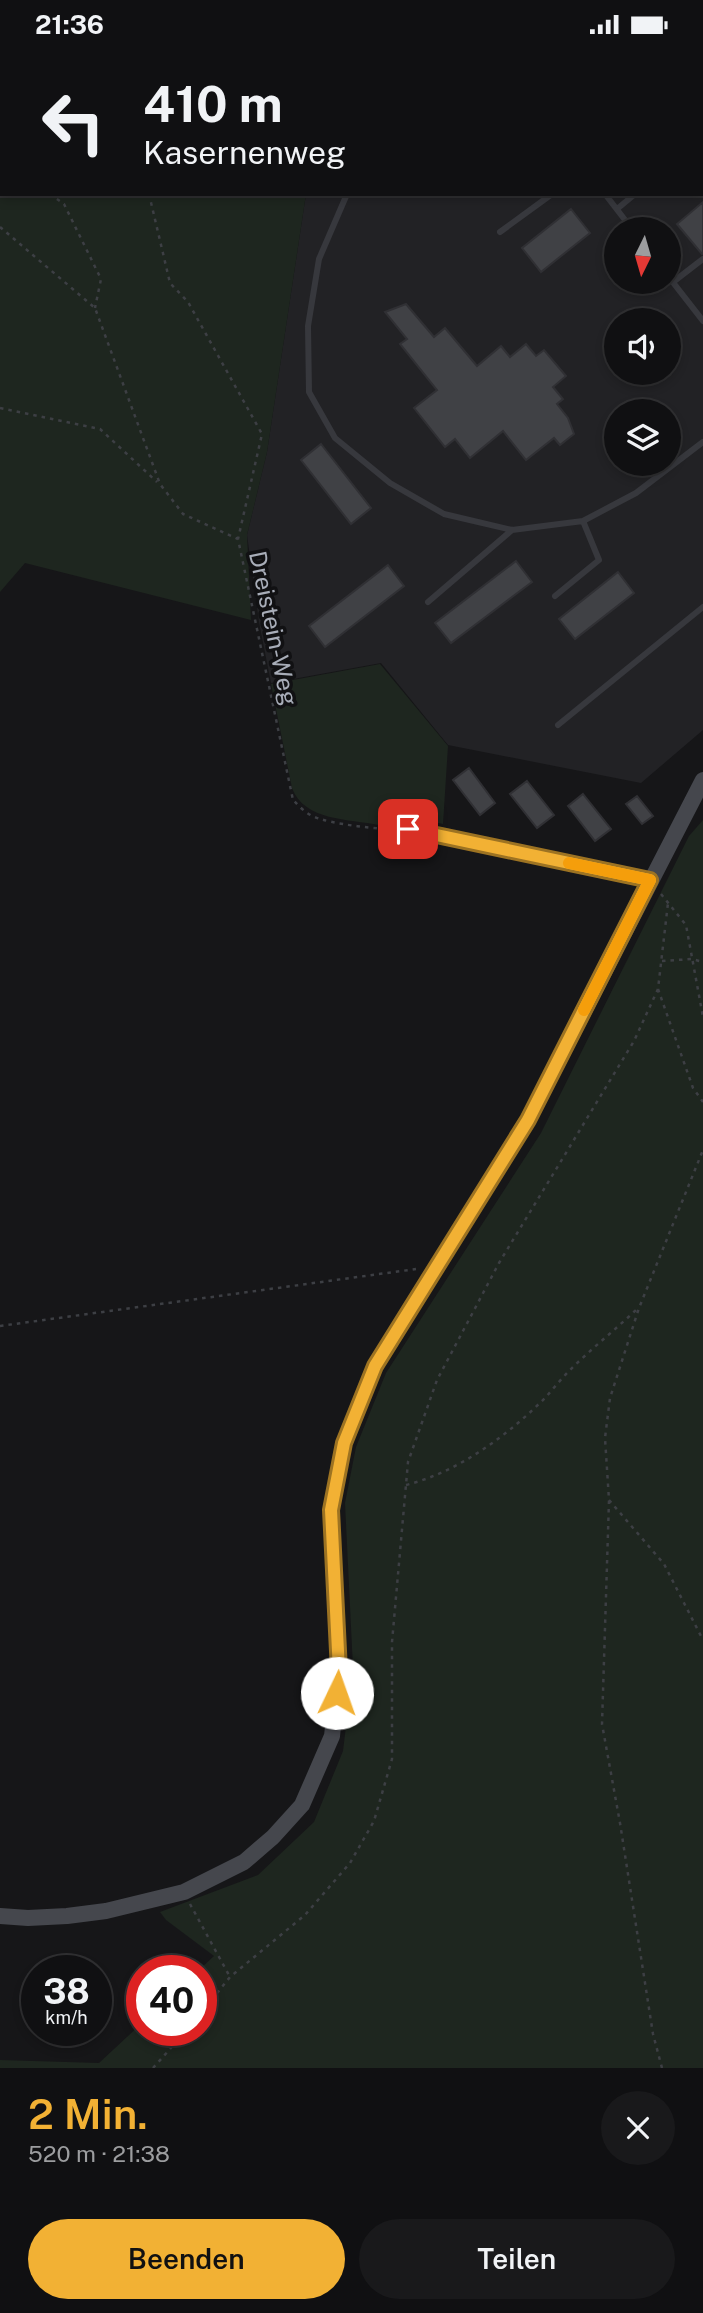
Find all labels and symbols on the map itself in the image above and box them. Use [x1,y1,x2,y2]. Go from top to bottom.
north arrow [604,217,681,294]
street label: Dreistein-Weg [244,548,304,708]
pin [378,799,438,859]
position arrow [300,1656,374,1730]
speed limit sign: 40 [126,1955,217,2046]

